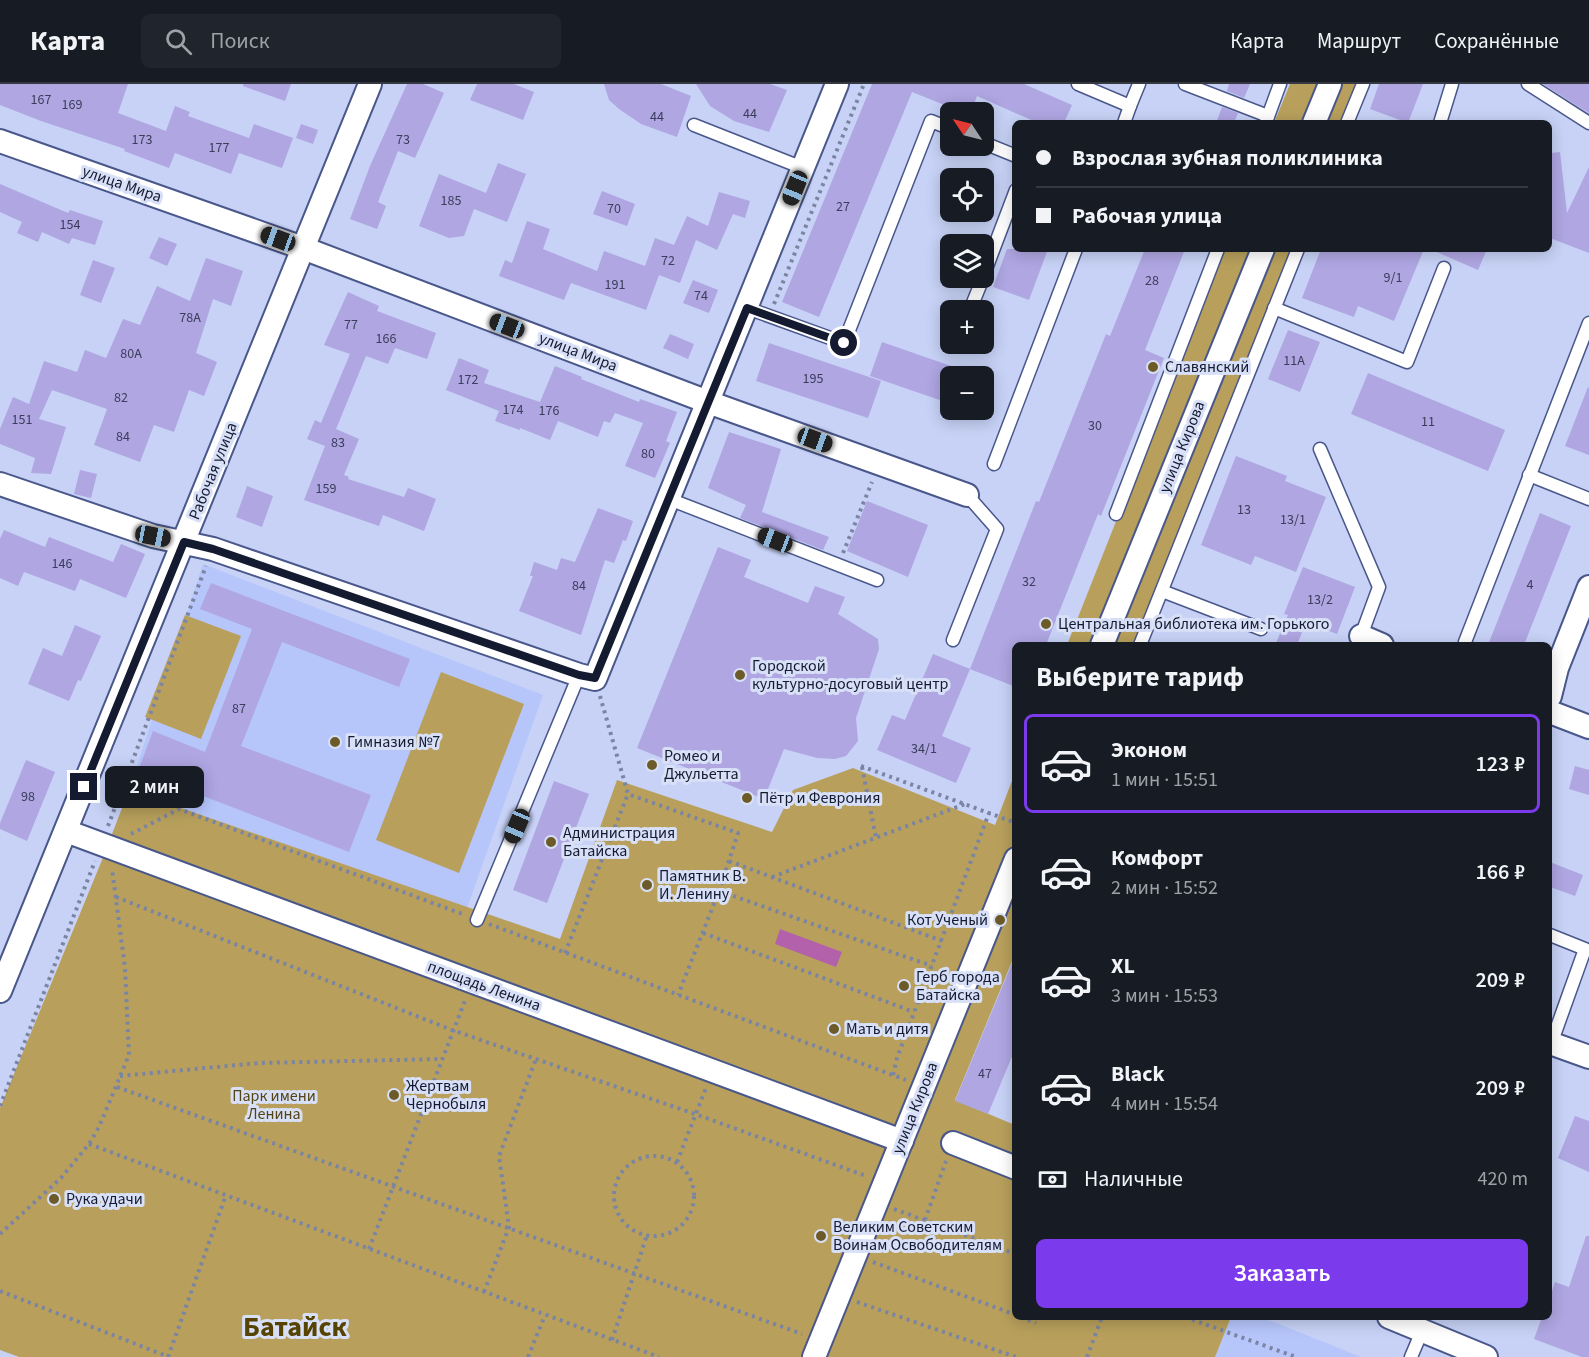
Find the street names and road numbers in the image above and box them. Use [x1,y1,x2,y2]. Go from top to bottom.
street label: улица Мира [79,160,165,208]
street label: улица Мира [536,327,620,377]
street label: улица Кирова [1154,398,1210,496]
street label: Рабочая улица [183,419,243,523]
street label: площадь Ленина [424,955,544,1017]
street label: улица Кирова [887,1059,943,1157]

